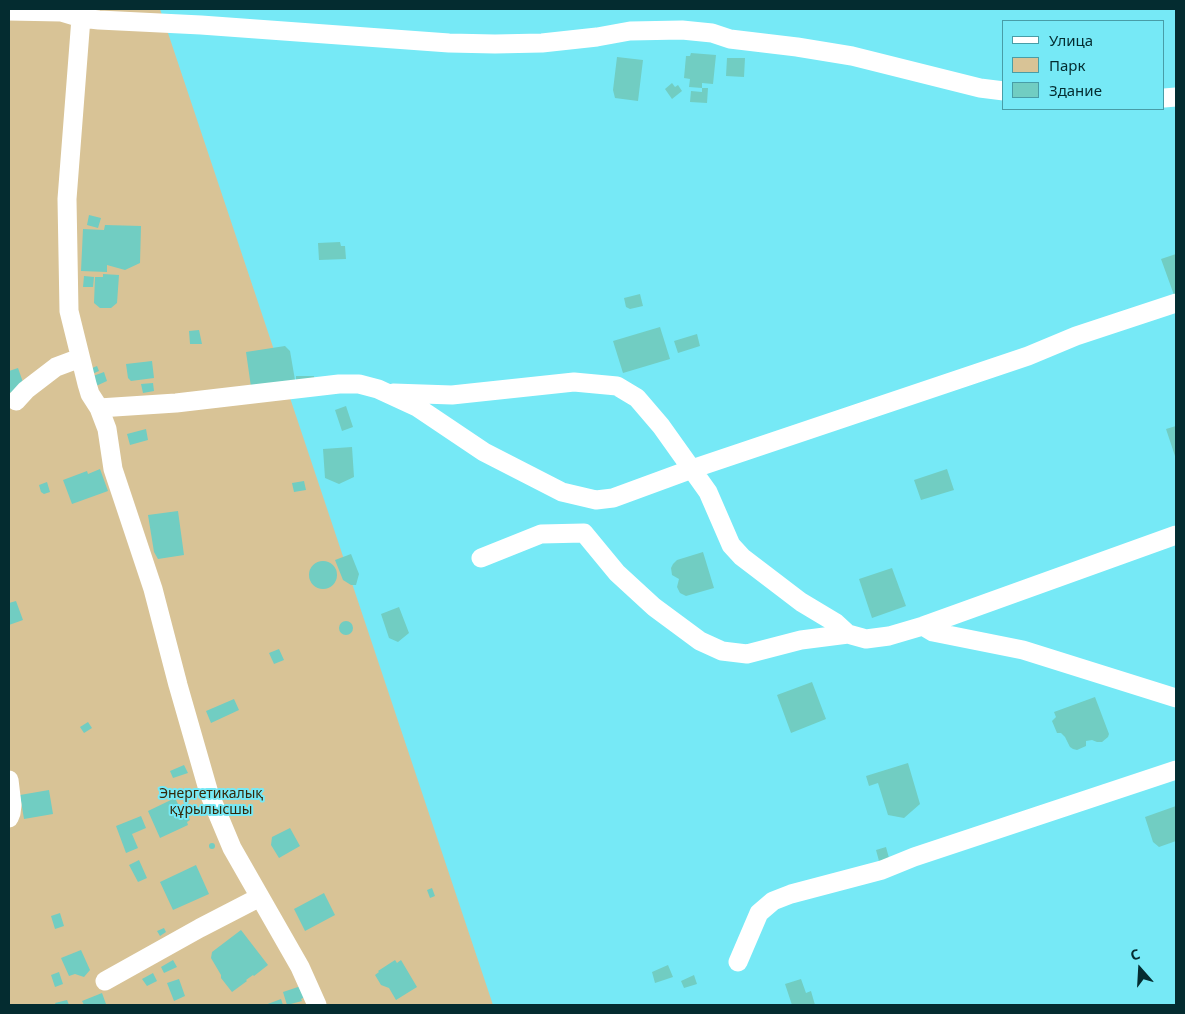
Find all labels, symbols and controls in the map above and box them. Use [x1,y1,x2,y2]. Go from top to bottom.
legend [1002,20,1165,110]
text: Улица [1049,30,1093,50]
text: Парк [1049,55,1085,75]
text: Здание [1049,80,1102,100]
park label: Энергетикалық құрылысшы [159,786,263,819]
north arrow [1115,944,1165,994]
text: С [1128,944,1142,965]

